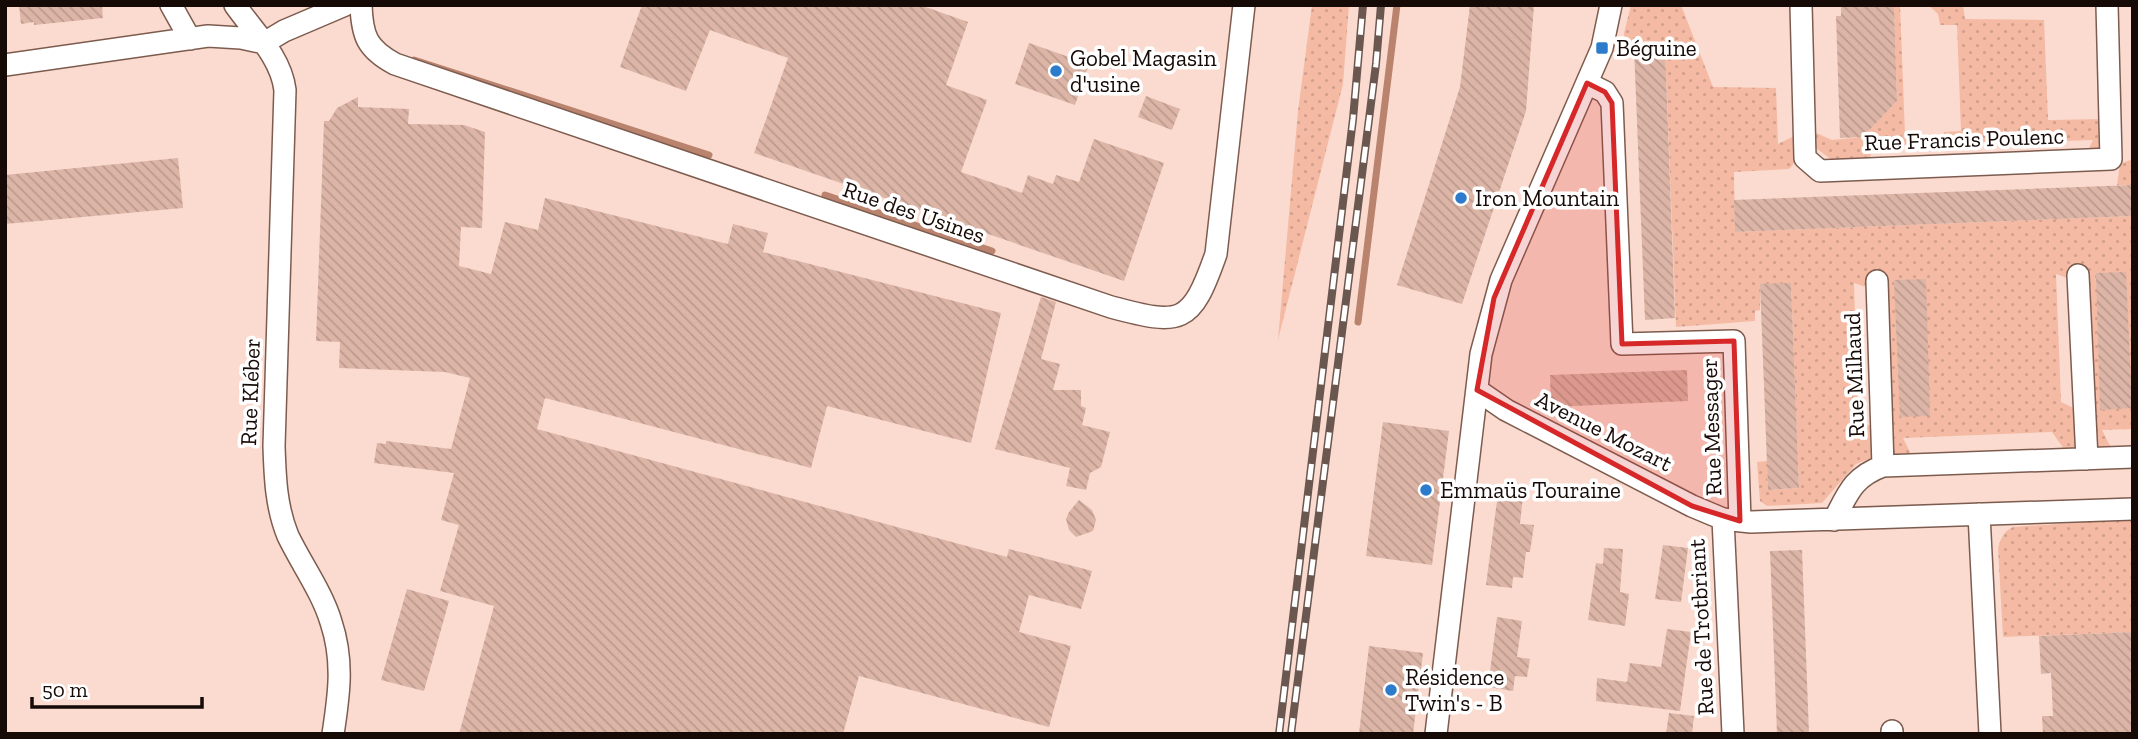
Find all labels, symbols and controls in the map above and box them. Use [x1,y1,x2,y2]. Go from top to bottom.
place label: Béguine [1616,34,1697,62]
marker: Béguine [1594,40,1610,56]
place label: Gobel Magasin d'usine [1070,44,1217,98]
marker: Gobel Magasin d'usine [1048,63,1064,79]
street label: Rue Francis Poulenc [1863,122,2065,156]
street label: Rue des Usines [839,175,989,249]
place label: Iron Mountain [1475,184,1619,212]
marker: Iron Mountain [1453,190,1469,206]
street label: Rue Milhaud [1838,311,1870,438]
street label: Rue Kléber [234,338,266,446]
street label: Rue Messager [1695,358,1727,496]
street label: Avenue Mozart [1531,385,1677,478]
place label: Emmaüs Touraine [1440,476,1621,504]
marker: Emmaüs Touraine [1418,482,1434,498]
street label: Rue de Trotbriant [1682,538,1720,716]
place label: Résidence Twin's - B [1405,663,1504,717]
scale bar [32,666,201,710]
text: 50 m [42,677,88,702]
marker: Résidence Twin's - B [1383,682,1399,698]

